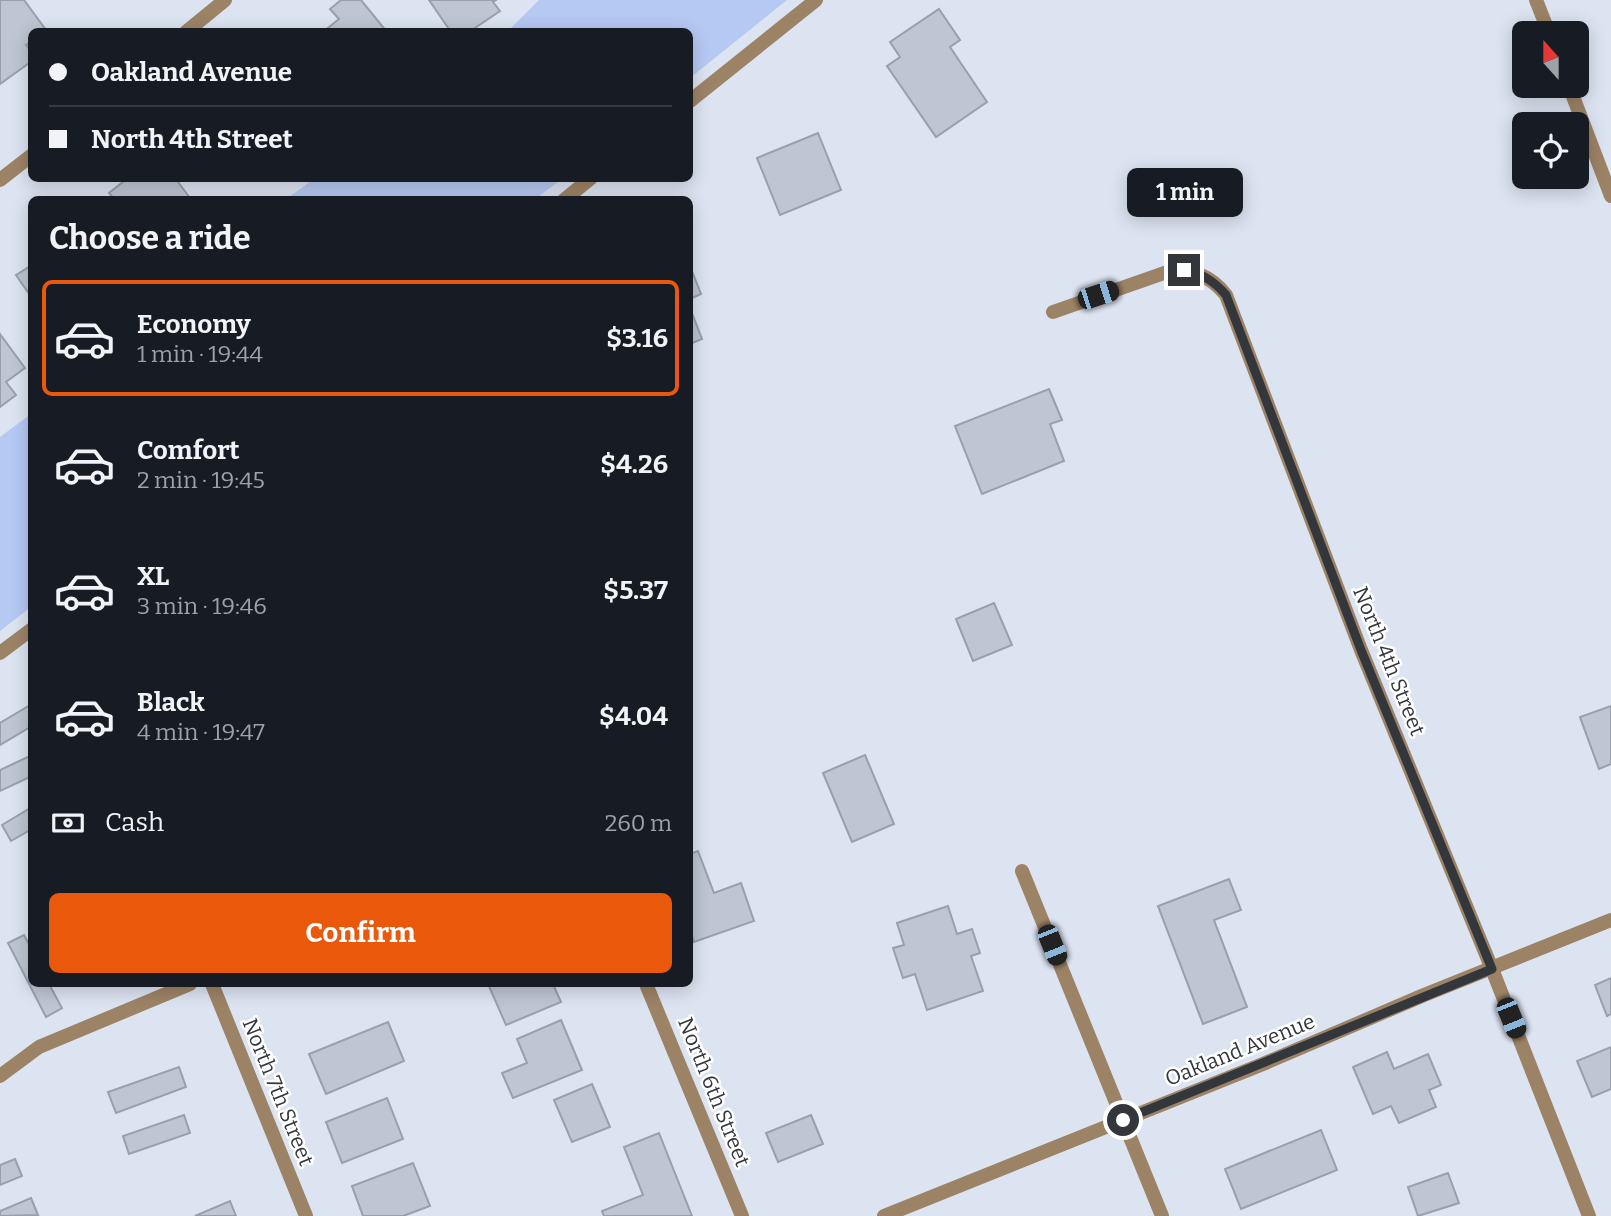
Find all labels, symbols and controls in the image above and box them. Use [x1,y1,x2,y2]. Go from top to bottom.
north arrow [1512,21,1589,98]
map controls [1512,21,1589,189]
text: Oakland Avenue [91,57,292,88]
button: locate [1512,112,1589,189]
text: North 4th Street [91,124,293,155]
callout: 1 min [1126,168,1242,218]
text: 1 min [1156,178,1214,206]
text: Choose a ride [49,219,250,257]
route end [1168,254,1200,286]
car [1075,279,1122,311]
icon: car [53,307,116,370]
text: Economy [137,309,251,340]
text: $3.16 [606,323,668,354]
text: 1 min · 19:44 [137,340,263,368]
icon: car [53,433,116,496]
text: Comfort [137,435,240,466]
text: $4.26 [600,449,668,480]
text: 2 min · 19:45 [137,466,265,494]
icon: car [53,559,116,622]
text: XL [137,561,169,592]
text: $5.37 [603,575,668,606]
street label: North 4th Street [1347,583,1431,740]
text: 3 min · 19:46 [137,592,267,620]
icon: car [53,685,116,748]
text: Black [137,687,205,718]
text: $4.04 [599,701,668,732]
text: 4 min · 19:47 [137,718,265,746]
icon: cash [49,804,87,842]
text: Cash [105,807,164,838]
text: 260 m [605,809,672,837]
button: Confirm [49,893,672,973]
car [1035,922,1070,968]
car [1494,995,1529,1041]
street label: Oakland Avenue [1161,1008,1319,1092]
street label: North 7th Street [237,1014,320,1170]
street label: North 6th Street [672,1014,756,1171]
route start [1107,1104,1139,1136]

